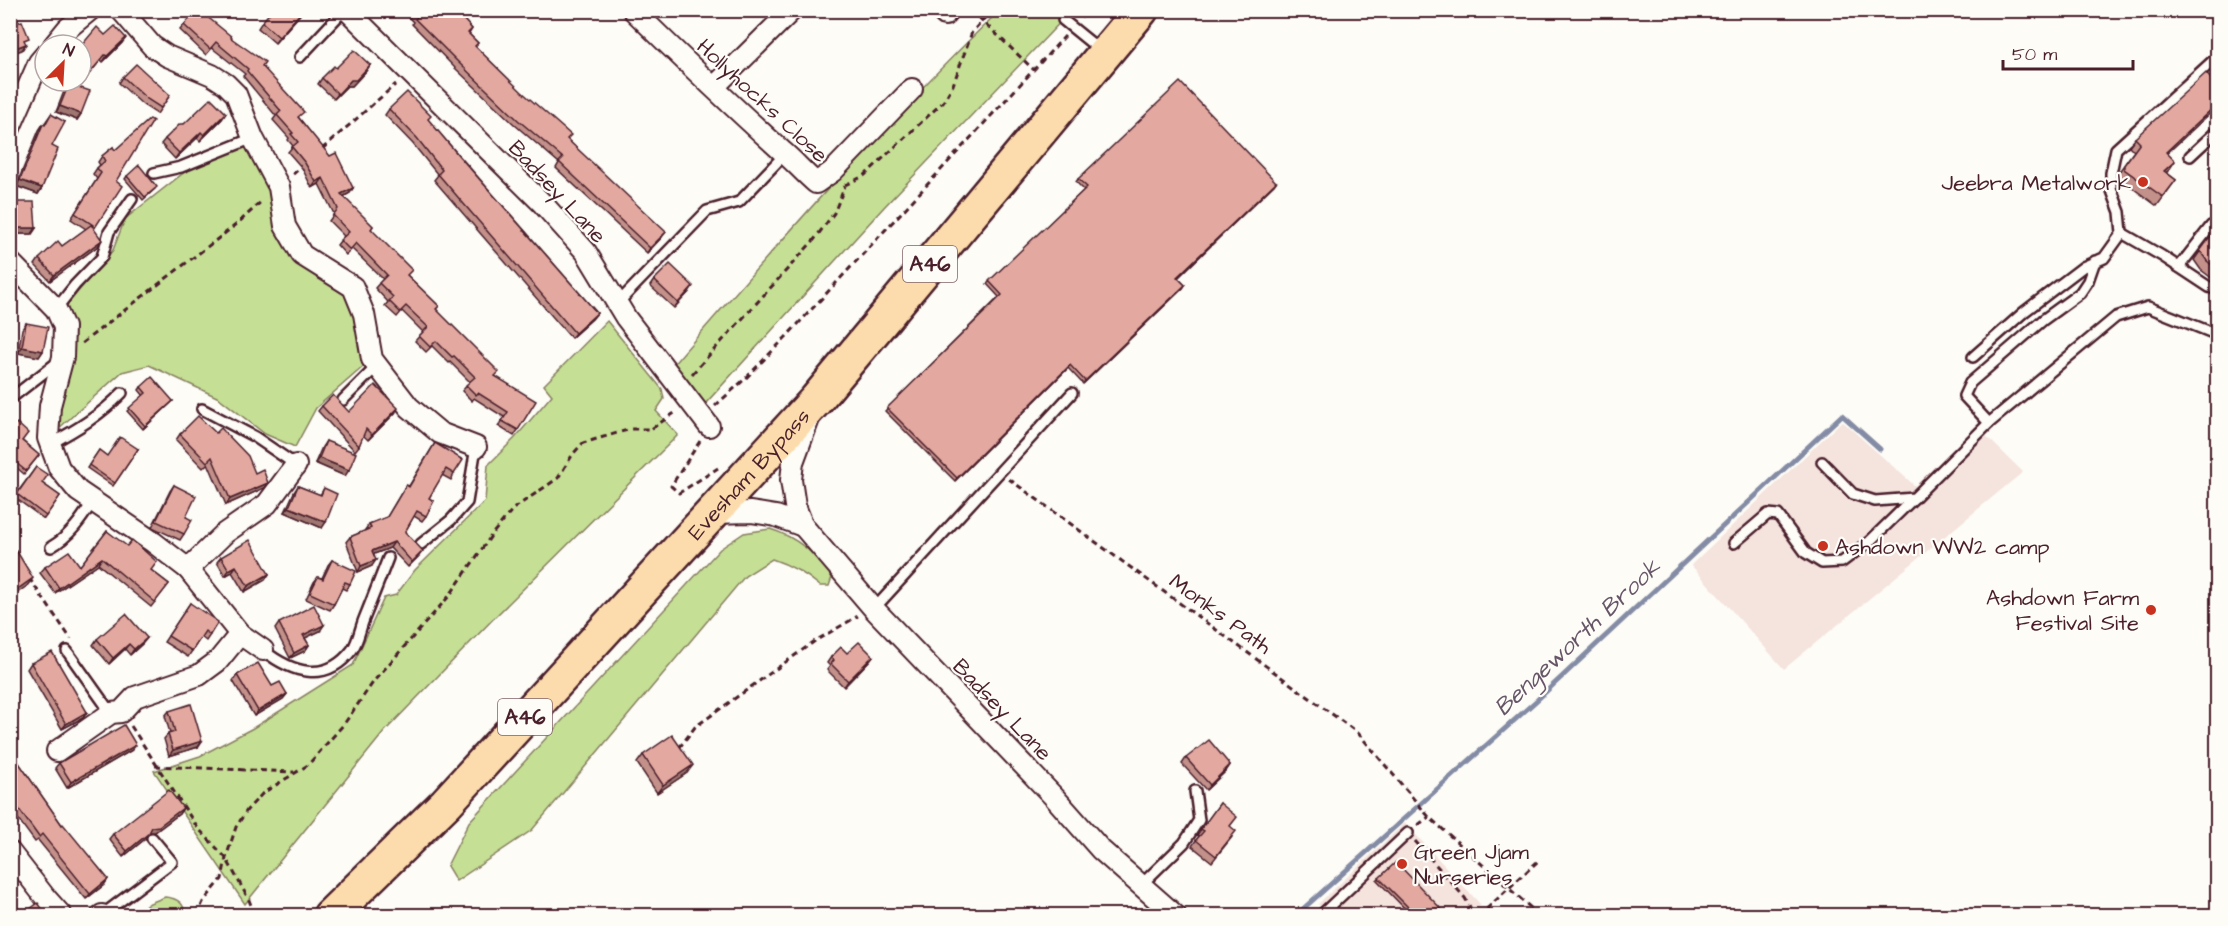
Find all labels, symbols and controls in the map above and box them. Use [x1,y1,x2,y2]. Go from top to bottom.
street label: Hollyhocks Close [689,32,835,171]
north arrow [33,33,93,93]
scale bar [2003,33,2134,71]
text: N [60,38,78,62]
text: 50 m [2012,42,2057,67]
street label: Badsey Lane [500,133,613,251]
place label: Jeebra Metalwork [1942,168,2131,199]
marker: Jeebra Metalwork [2136,175,2150,189]
road number: A46 [903,246,957,282]
street label: Evesham Bypass [681,402,818,547]
place label: Ashdown WW2 camp [1835,532,2050,563]
marker: Ashdown WW2 camp [1816,539,1830,553]
water label: Bengeworth Brook [1487,551,1670,725]
street label: Monks Path [1162,566,1278,662]
place label: Ashdown Farm Festival Site [1986,583,2139,639]
marker: Ashdown Farm Festival Site [2144,603,2158,617]
street label: Badsey Lane [944,652,1059,769]
road number: A46 [498,699,552,735]
place label: Green Jjam Nurseries [1414,837,1529,893]
marker: Green Jjam Nurseries [1395,857,1409,871]

